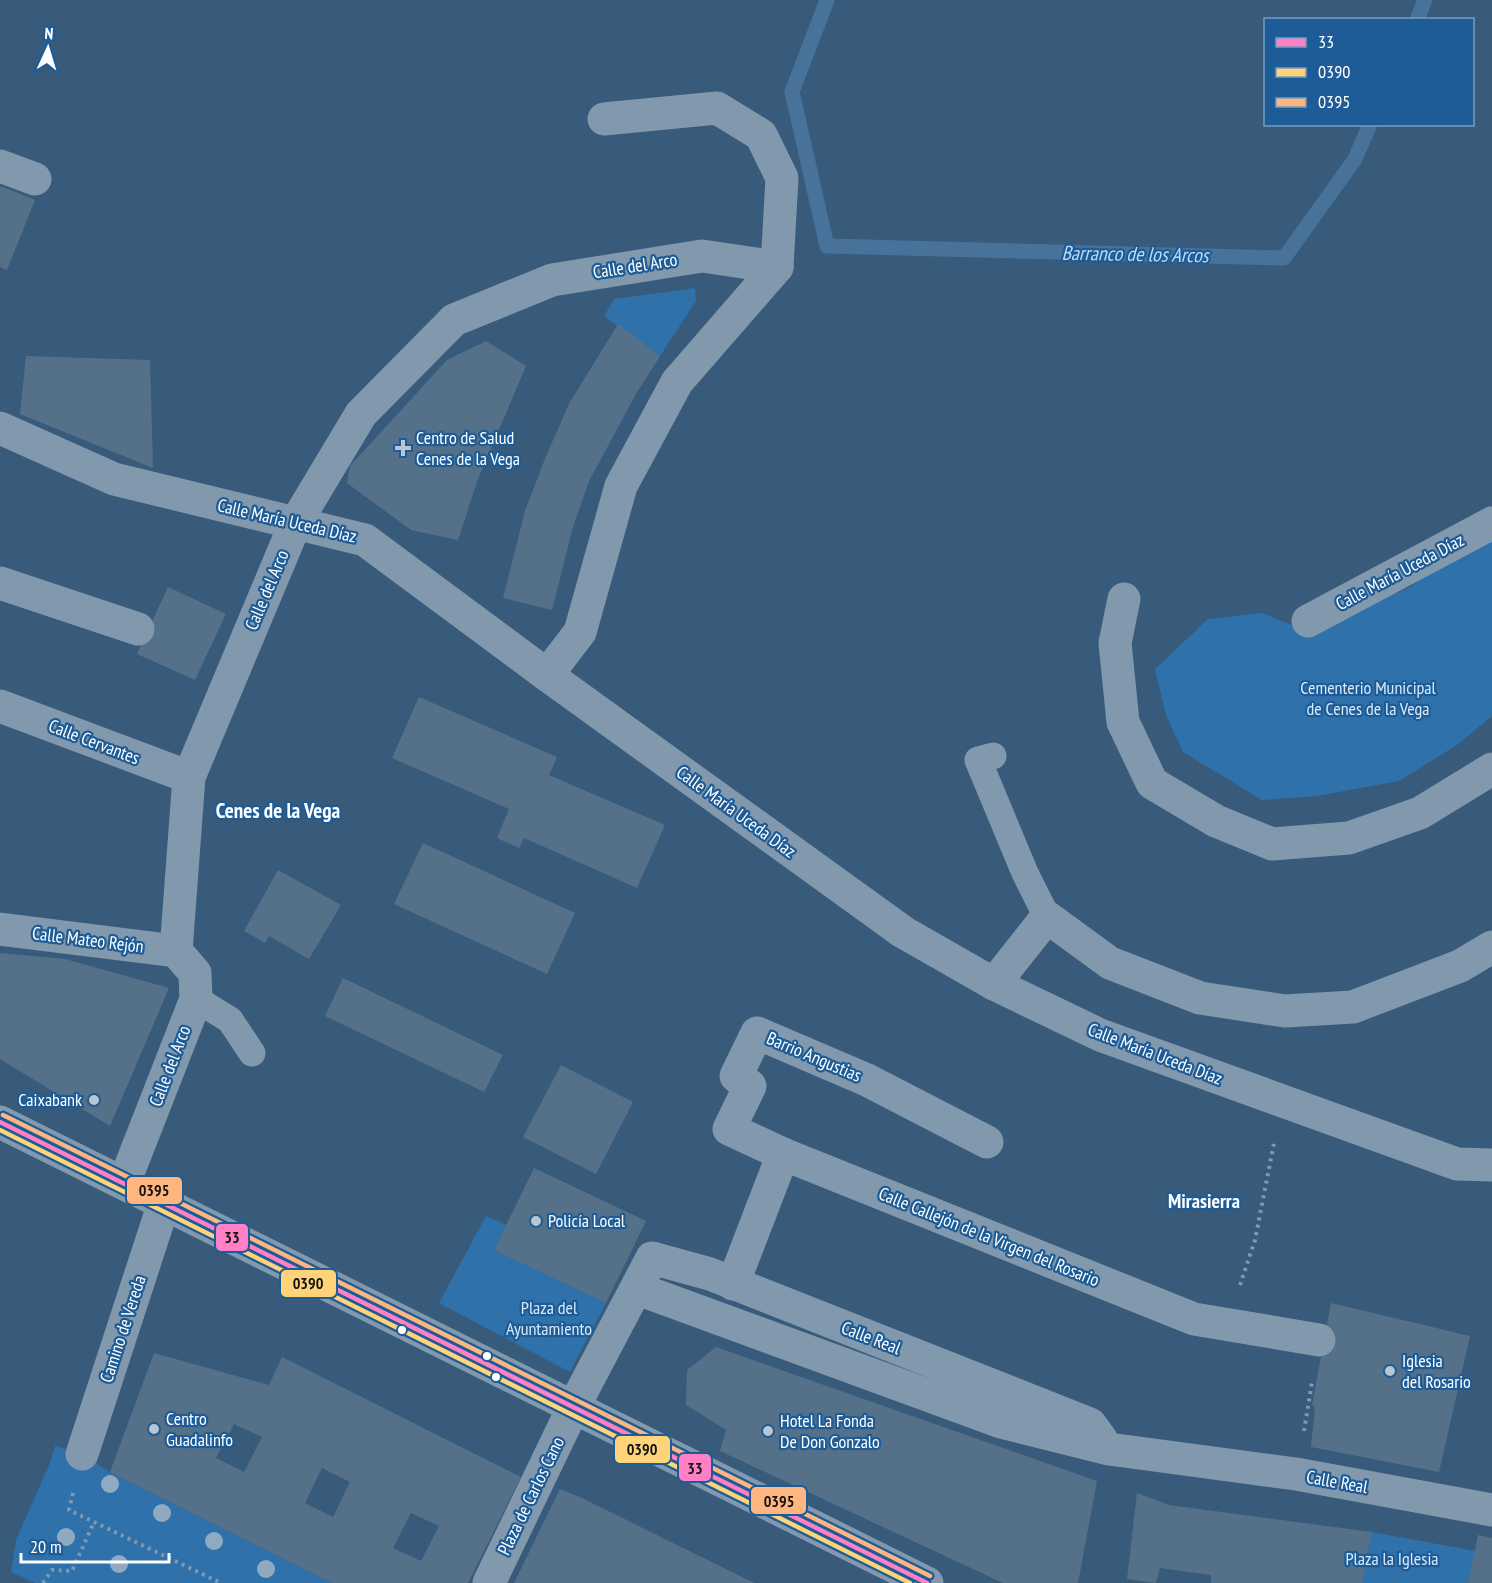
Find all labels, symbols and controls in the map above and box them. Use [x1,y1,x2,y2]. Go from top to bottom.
north arrow [18,18,78,78]
legend [1264,18,1474,126]
text: N [44,23,54,43]
text: 33 [1318,30,1334,53]
text: 0390 [1318,60,1350,83]
text: 0395 [1318,90,1350,113]
water label: Barranco de los Arcos [1061,240,1211,268]
street label: Calle del Arco [591,247,679,284]
place label: Centro de Salud Cenes de la Vega [416,426,520,470]
marker: Centro de Salud Cenes de la Vega [394,439,412,457]
street label: Calle María Uceda Díaz [215,493,359,548]
street label: Calle María Uceda Díaz [1332,528,1468,615]
street label: Calle del Arco [239,546,294,633]
park label: Cementerio Municipal de Cenes de la Vega [1300,676,1437,720]
street label: Calle Cervantes [46,714,143,769]
street label: Calle María Uceda Díaz [672,761,801,863]
district label: Cenes de la Vega [216,797,341,824]
street label: Calle Mateo Rejón [31,921,145,958]
street label: Calle María Uceda Díaz [1085,1017,1226,1090]
street label: Calle del Arco [144,1022,196,1110]
street label: Barrio Angustias [763,1026,865,1087]
place label: Caixabank [18,1088,82,1111]
marker: Caixabank [87,1093,101,1107]
line badge: 0395 [126,1176,183,1205]
text: 0395 [139,1180,169,1200]
street label: Calle Callejón de la Virgen del Rosario [875,1182,1103,1291]
district label: Mirasierra [1168,1188,1240,1214]
place label: Policía Local [548,1209,626,1232]
marker: Policía Local [529,1214,543,1228]
line badge: 33 [215,1223,249,1252]
text: 33 [224,1227,240,1247]
line badge: 0390 [280,1269,337,1298]
street label: Camino de Vereda [94,1272,151,1385]
text: 0390 [293,1273,324,1293]
park label: Plaza del Ayuntamiento [506,1296,592,1340]
street label: Calle Real [838,1316,905,1360]
unlabelled marker [396,1324,408,1336]
place label: Iglesia del Rosario [1402,1349,1471,1393]
unlabelled marker [481,1350,493,1362]
marker: Iglesia del Rosario [1383,1364,1397,1378]
unlabelled marker [490,1371,502,1383]
place label: Centro Guadalinfo [166,1407,233,1451]
place label: Hotel La Fonda De Don Gonzalo [780,1409,880,1453]
marker: Centro Guadalinfo [147,1422,161,1436]
marker: Hotel La Fonda De Don Gonzalo [761,1424,775,1438]
street label: Plaza de Carlos Cano [492,1433,569,1559]
line badge: 0390 [614,1435,671,1464]
text: 0390 [627,1439,658,1459]
line badge: 33 [678,1453,712,1482]
text: 33 [687,1458,703,1478]
street label: Calle Real [1305,1465,1370,1498]
line badge: 0395 [750,1486,807,1515]
text: 0395 [764,1491,794,1511]
scale bar [21,1526,170,1564]
text: 20 m [30,1535,62,1558]
park label: Plaza la Iglesia [1345,1547,1439,1570]

